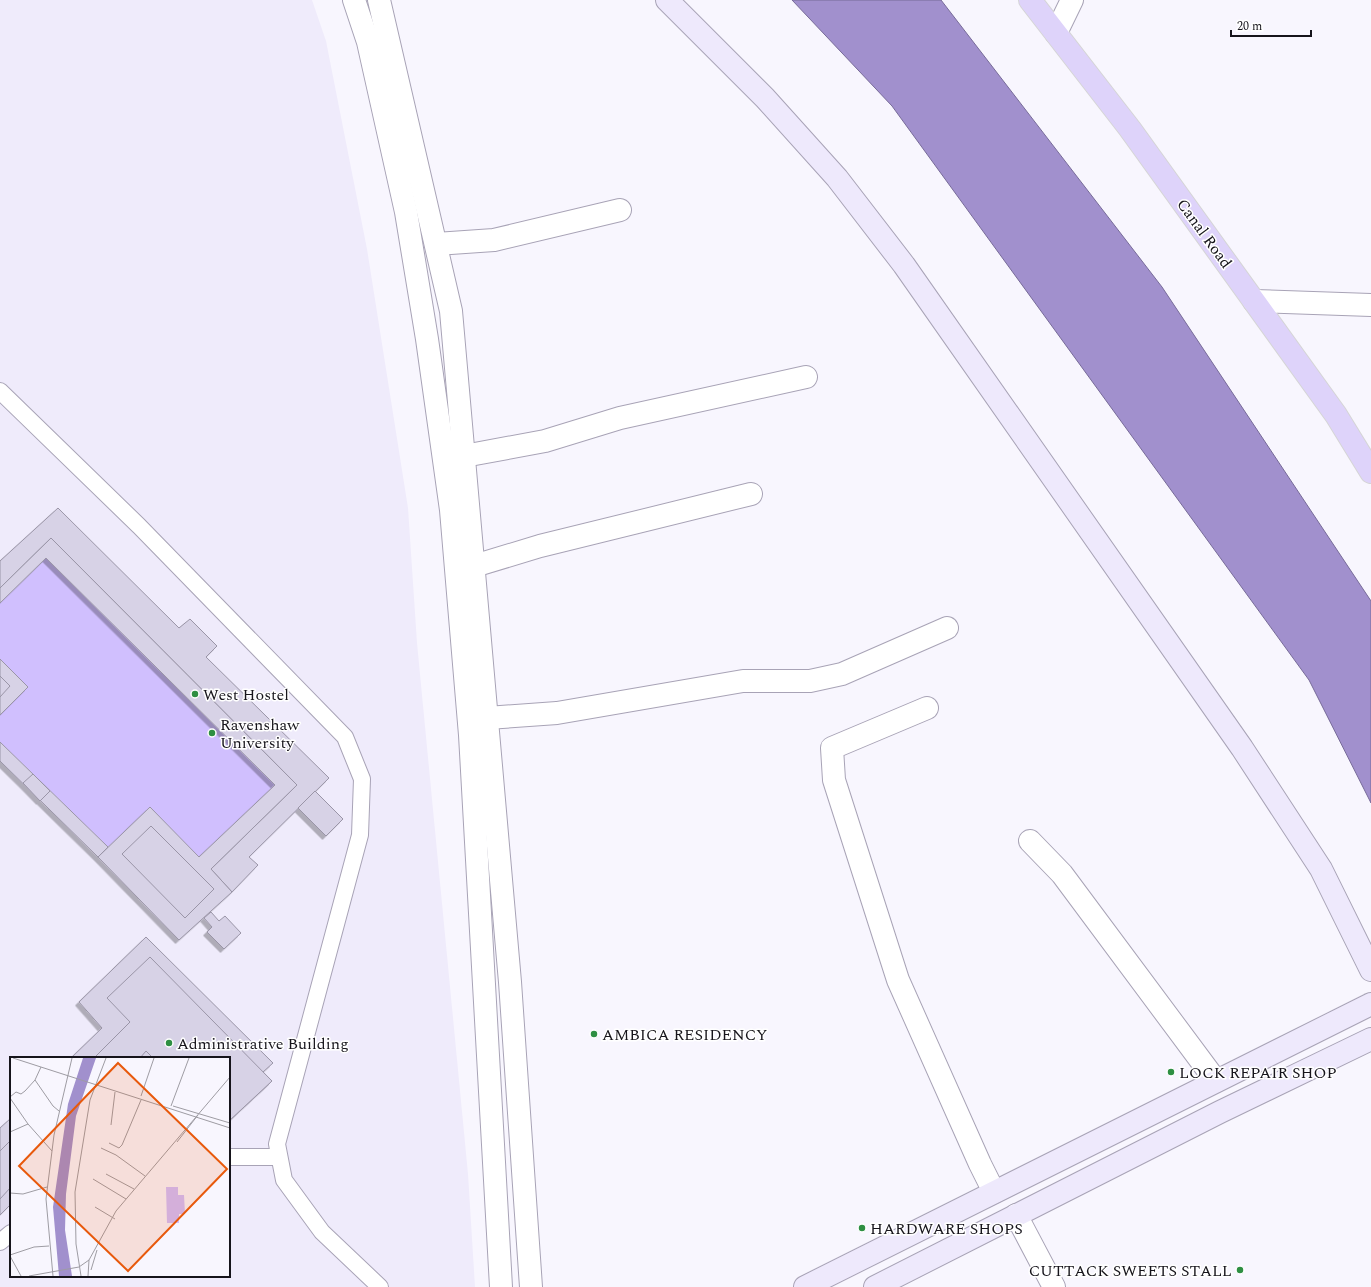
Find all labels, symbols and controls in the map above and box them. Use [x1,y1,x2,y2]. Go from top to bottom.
scale bar [1231,12,1311,38]
text: 20 m [1237,17,1262,36]
street label: Canal Road [1171,194,1238,274]
place label: West Hostel [203,683,289,707]
marker: West Hostel [190,689,200,699]
place label: Ravenshaw University [220,713,300,755]
marker: Ravenshaw University [207,728,217,738]
place label: AMBICA RESIDENCY [602,1023,768,1047]
marker: AMBICA RESIDENCY [589,1029,599,1039]
place label: Administrative Building [177,1032,349,1056]
marker: Administrative Building [164,1038,174,1048]
inset map [10,1057,230,1277]
place label: LOCK REPAIR SHOP [1179,1061,1337,1085]
marker: LOCK REPAIR SHOP [1166,1067,1176,1077]
place label: HARDWARE SHOPS [870,1217,1023,1241]
marker: HARDWARE SHOPS [857,1223,867,1233]
place label: CUTTACK SWEETS STALL [1029,1259,1232,1283]
marker: CUTTACK SWEETS STALL [1235,1265,1245,1275]

